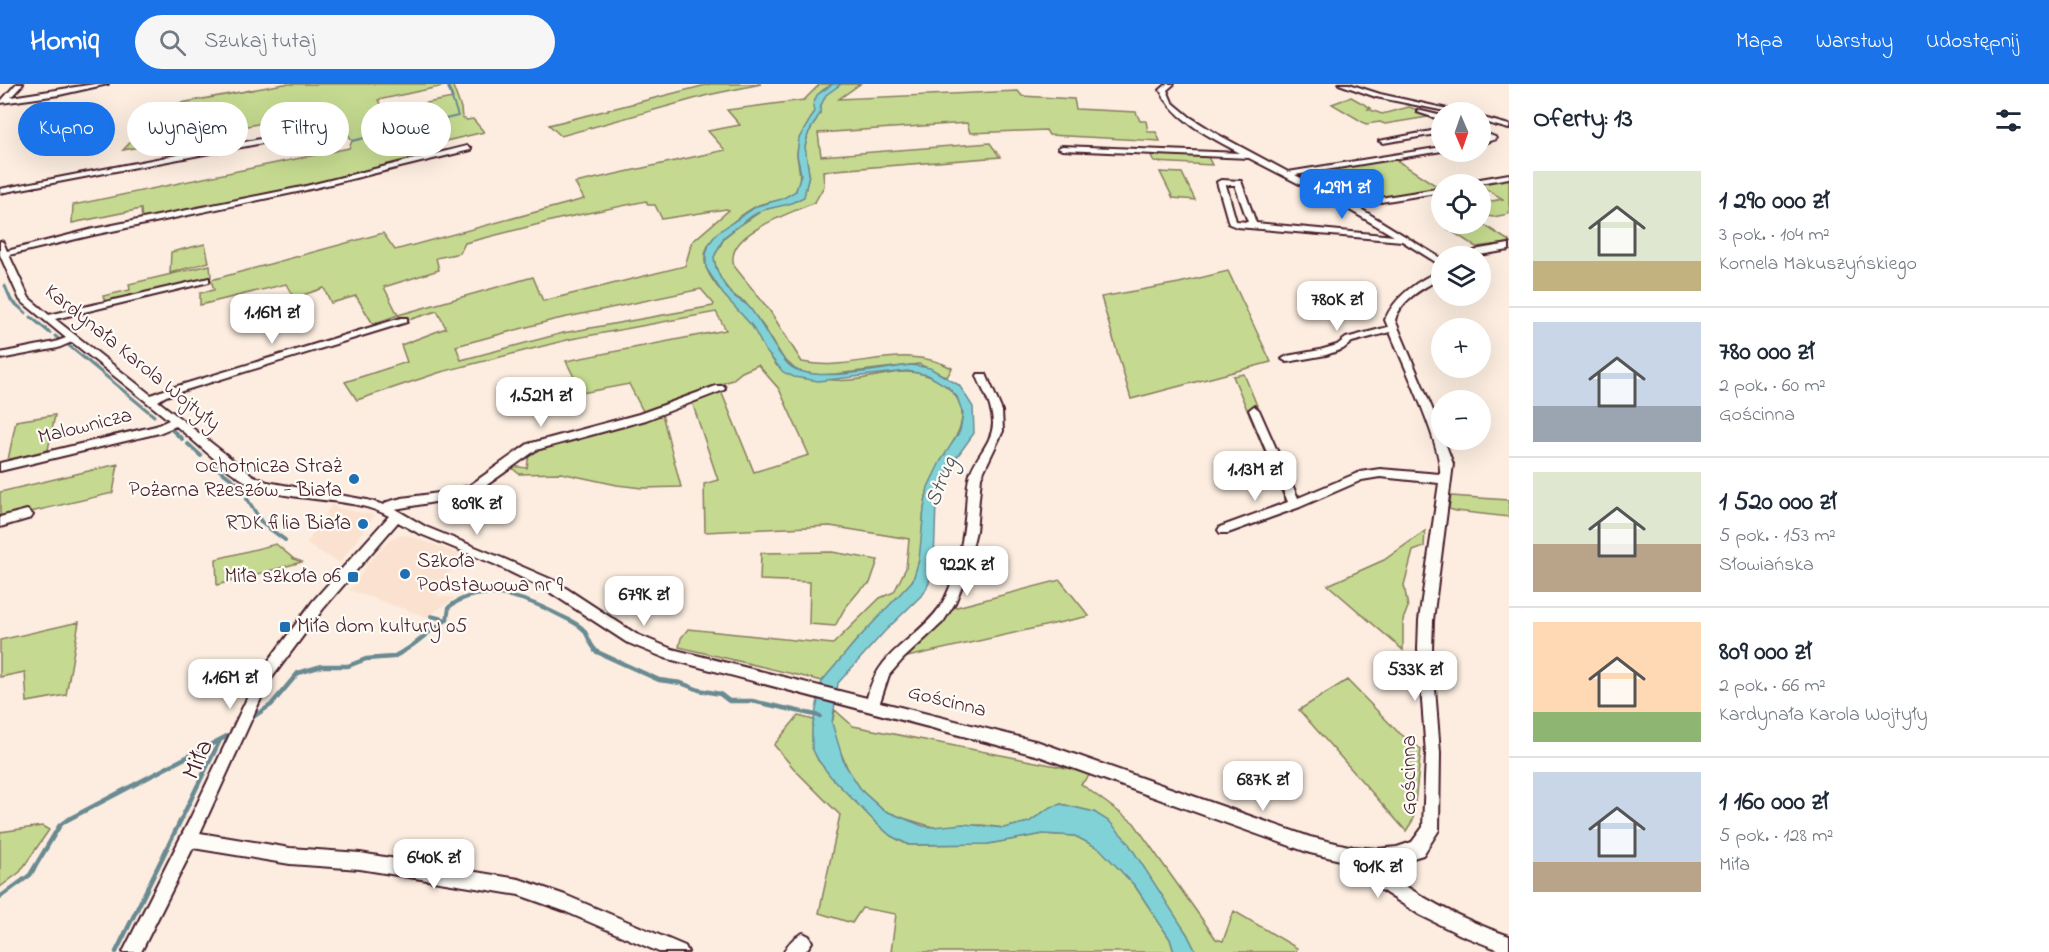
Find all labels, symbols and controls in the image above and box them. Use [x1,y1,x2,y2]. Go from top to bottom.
search box [135,15,555,69]
text: Homiq [30,22,99,63]
icon: search [156,26,189,59]
text: Szukaj tutaj [204,26,315,58]
text: Mapa [1736,27,1783,57]
text: Warstwy [1816,27,1893,57]
text: Udostępnij [1926,27,2019,57]
text: Oferty: 13 [1533,101,1633,139]
chip: Kupno [18,102,115,156]
chip: Wynajem [127,102,248,156]
chip: Filtry [260,102,349,156]
chip: Nowe [361,102,451,156]
north arrow [1431,102,1491,162]
map controls [1431,102,1491,450]
icon: filters [1992,104,2025,137]
pin: 1.29M zł [1280,169,1404,220]
text: 1.29M zł [1314,174,1370,203]
button: locate [1431,174,1491,234]
text: 1 290 000 zł [1719,183,1829,221]
icon: home [1581,195,1653,267]
text: 3 pok. · 104 m² [1719,221,1830,250]
button: layers [1431,246,1491,306]
text: Kornela Makuszyńskiego [1719,250,1917,279]
street label: Kardynała Karola Wojtyły [36,277,227,440]
pin: 780K zł [1282,281,1392,332]
text: 780K zł [1311,286,1363,315]
pin: 1.16M zł [210,294,334,345]
text: 1.16M zł [244,299,300,328]
button: + [1431,318,1491,378]
text: 780 000 zł [1719,334,1814,372]
icon: home [1581,346,1653,418]
text: 2 pok. · 60 m² [1719,372,1826,401]
pin: 1.52M zł [479,377,603,428]
text: 1.52M zł [510,382,572,411]
button: − [1431,390,1491,450]
street label: Malownicza [35,401,135,453]
text: Gościnna [1719,401,1795,430]
water label: Strug [918,451,967,512]
pin: 1.13M zł [1193,451,1317,502]
place label: Ochotnicza Straż Pożarna Rzeszów - Biała [129,452,342,506]
text: 1.13M zł [1227,456,1283,485]
marker: Ochotnicza Straż Pożarna Rzeszów - Biała [347,472,361,486]
text: 1 520 000 zł [1719,484,1836,522]
pin: 809K zł [422,485,532,536]
text: 809K zł [452,490,502,519]
icon: home [1581,496,1653,568]
place label: RDK filia Biała [226,509,351,539]
marker: RDK filia Biała [356,517,370,531]
text: 5 pok. · 153 m² [1719,522,1836,551]
pin: 922K zł [912,546,1022,597]
place label: Szkoła Podstawowa nr 9 [417,547,564,601]
text: 922K zł [940,551,994,580]
text: Słowiańska [1719,551,1814,580]
place label: Miła szkoła 06 [224,562,341,592]
marker: Szkoła Podstawowa nr 9 [398,567,412,581]
marker: Miła szkoła 06 [346,570,360,584]
pin: 679K zł [589,576,699,627]
text: 679K zł [619,581,669,610]
place label: Miła dom kultury 05 [297,612,467,644]
marker: Miła dom kultury 05 [278,620,292,634]
text: 809 000 zł [1719,634,1811,672]
icon: home [1581,646,1653,718]
pin: 533K zł [1360,651,1470,702]
text: 533K zł [1387,656,1443,685]
pin: 1.16M zł [168,659,292,710]
text: 1.16M zł [202,664,258,693]
text: 2 pok. · 66 m² [1719,672,1826,701]
street label: Gościnna [905,678,989,726]
text: Kardynała Karola Wojtyły [1719,701,1928,730]
street label: Miła [173,734,225,786]
street label: Gościnna [1395,735,1425,815]
pin: 687K zł [1208,761,1318,812]
text: 687K zł [1237,766,1289,795]
text: 1 160 000 zł [1719,784,1828,822]
icon: home [1581,796,1653,868]
text: 5 pok. · 128 m² [1719,822,1833,851]
pin: 640K zł [379,839,489,890]
text: 640K zł [407,844,461,873]
pin: 901K zł [1323,848,1433,899]
text: Miła [1719,851,1750,880]
text: 901K zł [1354,853,1402,882]

